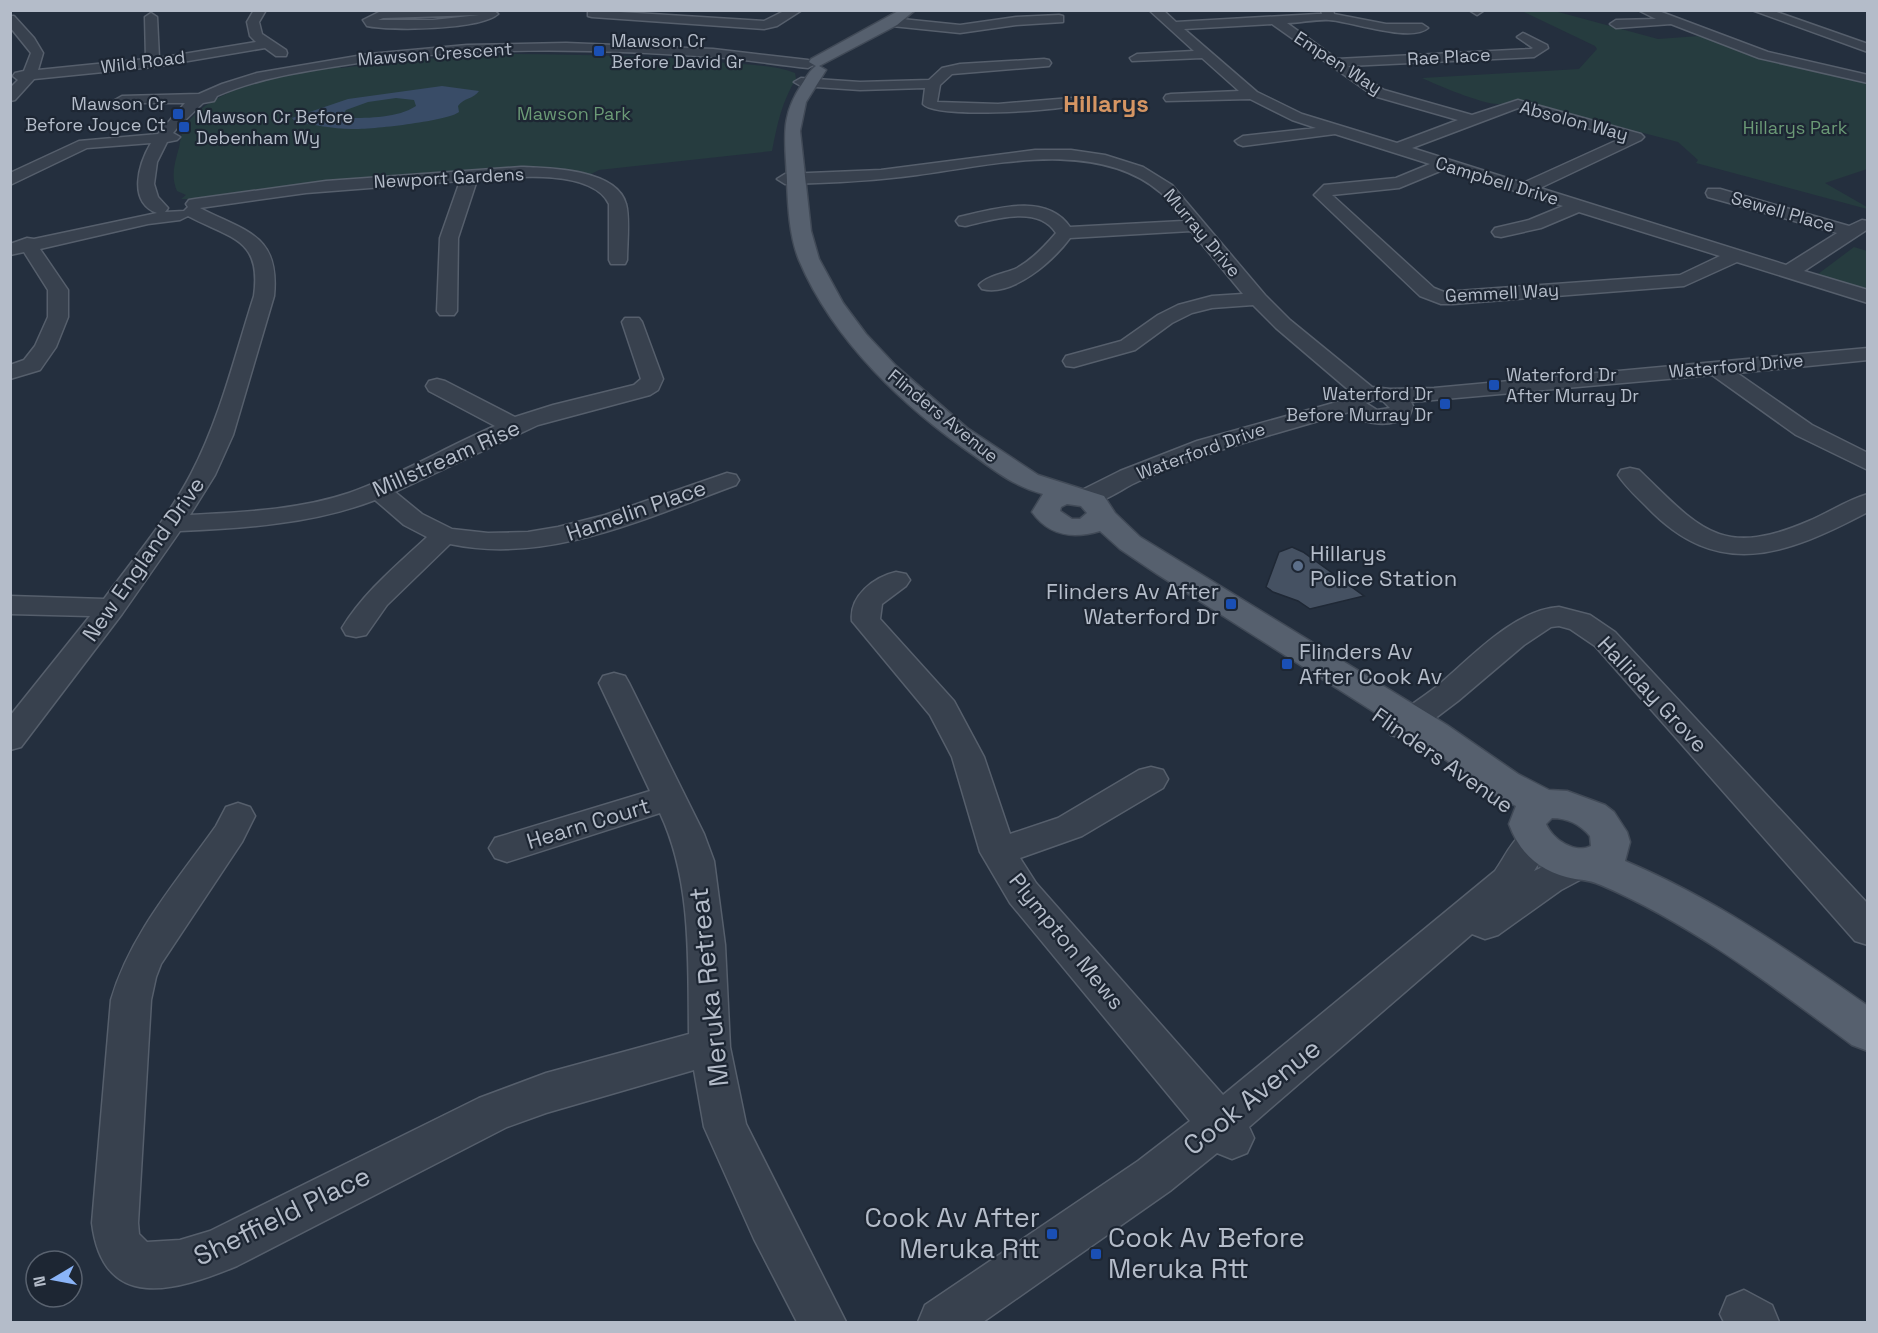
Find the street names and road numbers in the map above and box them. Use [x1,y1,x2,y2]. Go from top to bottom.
street label: Empen Way [1290,26,1387,99]
street label: Mawson Crescent [357,37,513,70]
street label: Rae Place [1407,43,1491,70]
street label: Wild Road [99,45,187,78]
street label: Absolon Way [1517,95,1631,146]
street label: Campbell Drive [1433,151,1562,210]
street label: Newport Gardens [373,162,525,193]
street label: Murray Drive [1159,184,1246,282]
street label: Sewell Place [1729,186,1838,237]
street label: Gemmell Way [1444,278,1560,307]
street label: Waterford Drive [1668,348,1804,383]
street label: Flinders Avenue [883,364,1003,467]
street label: Millstream Rise [368,413,524,503]
street label: Waterford Drive [1133,417,1268,484]
street label: New England Drive [76,471,210,647]
street label: Hamelin Place [562,473,710,547]
street label: Halliday Grove [1592,630,1714,758]
street label: Flinders Avenue [1367,701,1519,819]
street label: Hearn Court [523,791,653,855]
street label: Plympton Mews [1003,867,1131,1015]
street label: Meruka Retreat [681,886,736,1089]
street label: Cook Avenue [1176,1030,1328,1163]
street label: Sheffield Place [188,1158,376,1273]

